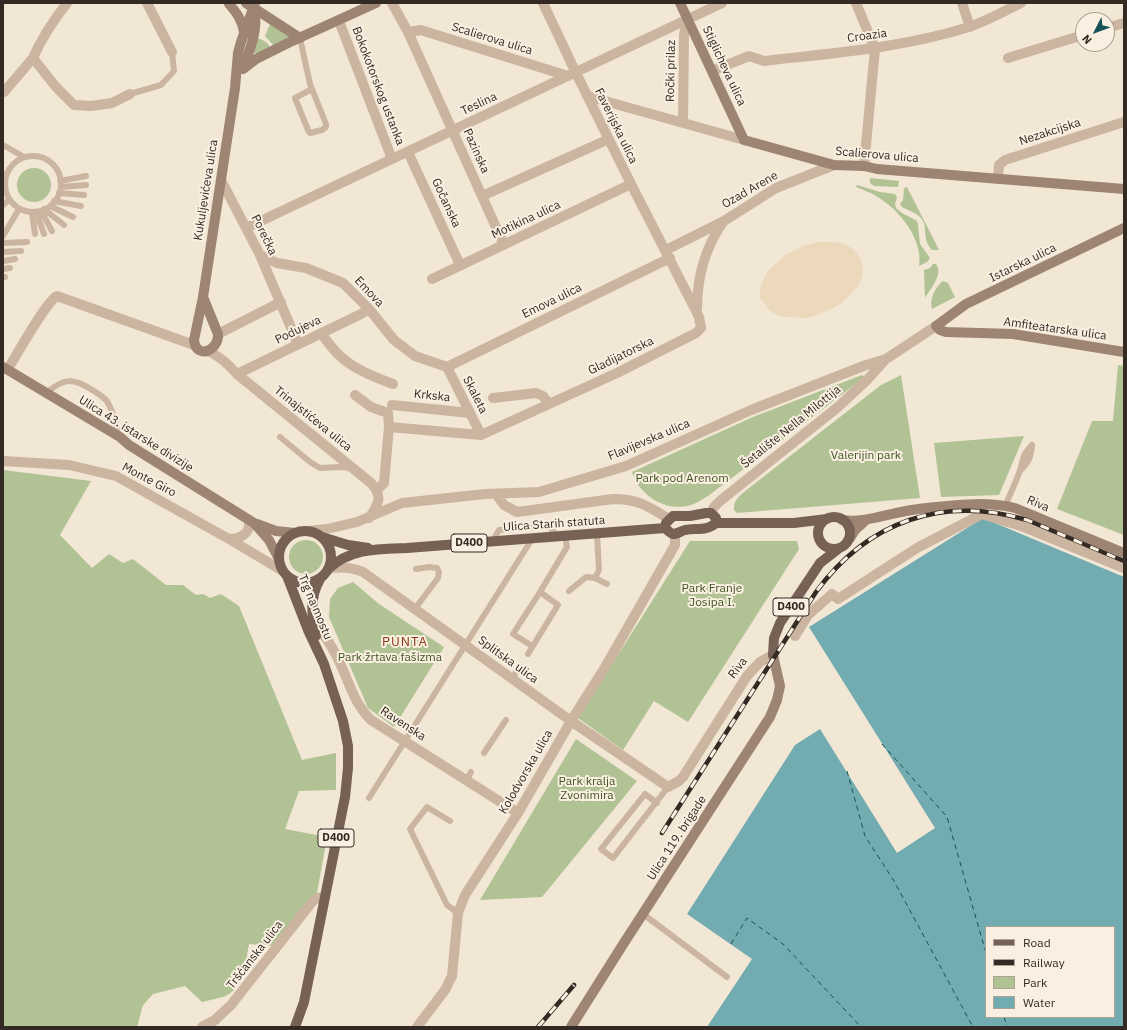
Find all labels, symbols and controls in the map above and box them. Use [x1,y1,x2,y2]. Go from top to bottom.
north arrow [1075,12,1115,52]
street label: Scalierova ulica [450,20,534,58]
street label: Stiglicheva ulica [699,24,749,108]
street label: Bokokotorskog ustanka [349,25,407,147]
street label: Croazia [846,26,888,46]
text: N [1079,32,1095,47]
street label: Ročki prilaz [663,40,679,102]
street label: Faverijska ulica [592,86,640,166]
street label: Teslina [459,89,499,119]
street label: Nezakcijska [1018,115,1082,149]
street label: Pazinska [460,126,492,176]
street label: Kukuljevićeva ulica [191,139,221,241]
street label: Scalierova ulica [835,144,919,166]
street label: Ozad Arene [719,168,781,212]
street label: Gočanska [428,176,464,230]
street label: Motikina ulica [489,198,563,242]
street label: Porečka [248,212,280,258]
street label: Istarska ulica [987,241,1059,285]
street label: Emova [351,274,387,310]
street label: Emova ulica [520,280,584,322]
street label: Podujeva [273,313,323,347]
street label: Amfiteatarska ulica [1002,315,1108,343]
street label: Gladijatorska [586,334,656,378]
street label: Skaleta [459,374,491,416]
street label: Šetalište Nella Milottija [738,382,844,472]
street label: Trinajstićeva ulica [271,383,355,455]
street label: Krkska [413,387,451,405]
street label: Ulica 43. istarske divizije [76,393,196,475]
street label: Flavijevska ulica [606,416,692,464]
park label: Valerijin park [831,449,901,463]
street label: Monte Giro [119,460,179,500]
park label: Park pod Arenom [635,472,729,486]
street label: Riva [1025,493,1051,515]
street label: Ulica Starih statuta [502,513,606,535]
road number: D400 [451,534,487,552]
street label: Trg na mostu [295,572,335,642]
park label: Park Franje Josipa I. [682,582,742,610]
road number: D400 [773,598,809,616]
street label: Splitska ulica [475,633,541,687]
district label: PUNTA [382,634,428,650]
park label: Park žrtava fašizma [338,651,442,665]
street label: Riva [725,655,751,681]
street label: Ravenska [377,704,429,744]
street label: Kolodvorska ulica [496,727,556,817]
park label: Park kralja Zvonimira [559,775,615,803]
street label: Ulica 119. brigade [644,793,710,883]
road number: D400 [318,829,354,847]
street label: Tršćanska ulica [224,918,286,992]
legend [985,926,1115,1018]
text: Road [1023,935,1051,950]
text: Railway [1023,955,1065,970]
text: Park [1023,975,1047,990]
text: Water [1023,995,1055,1010]

